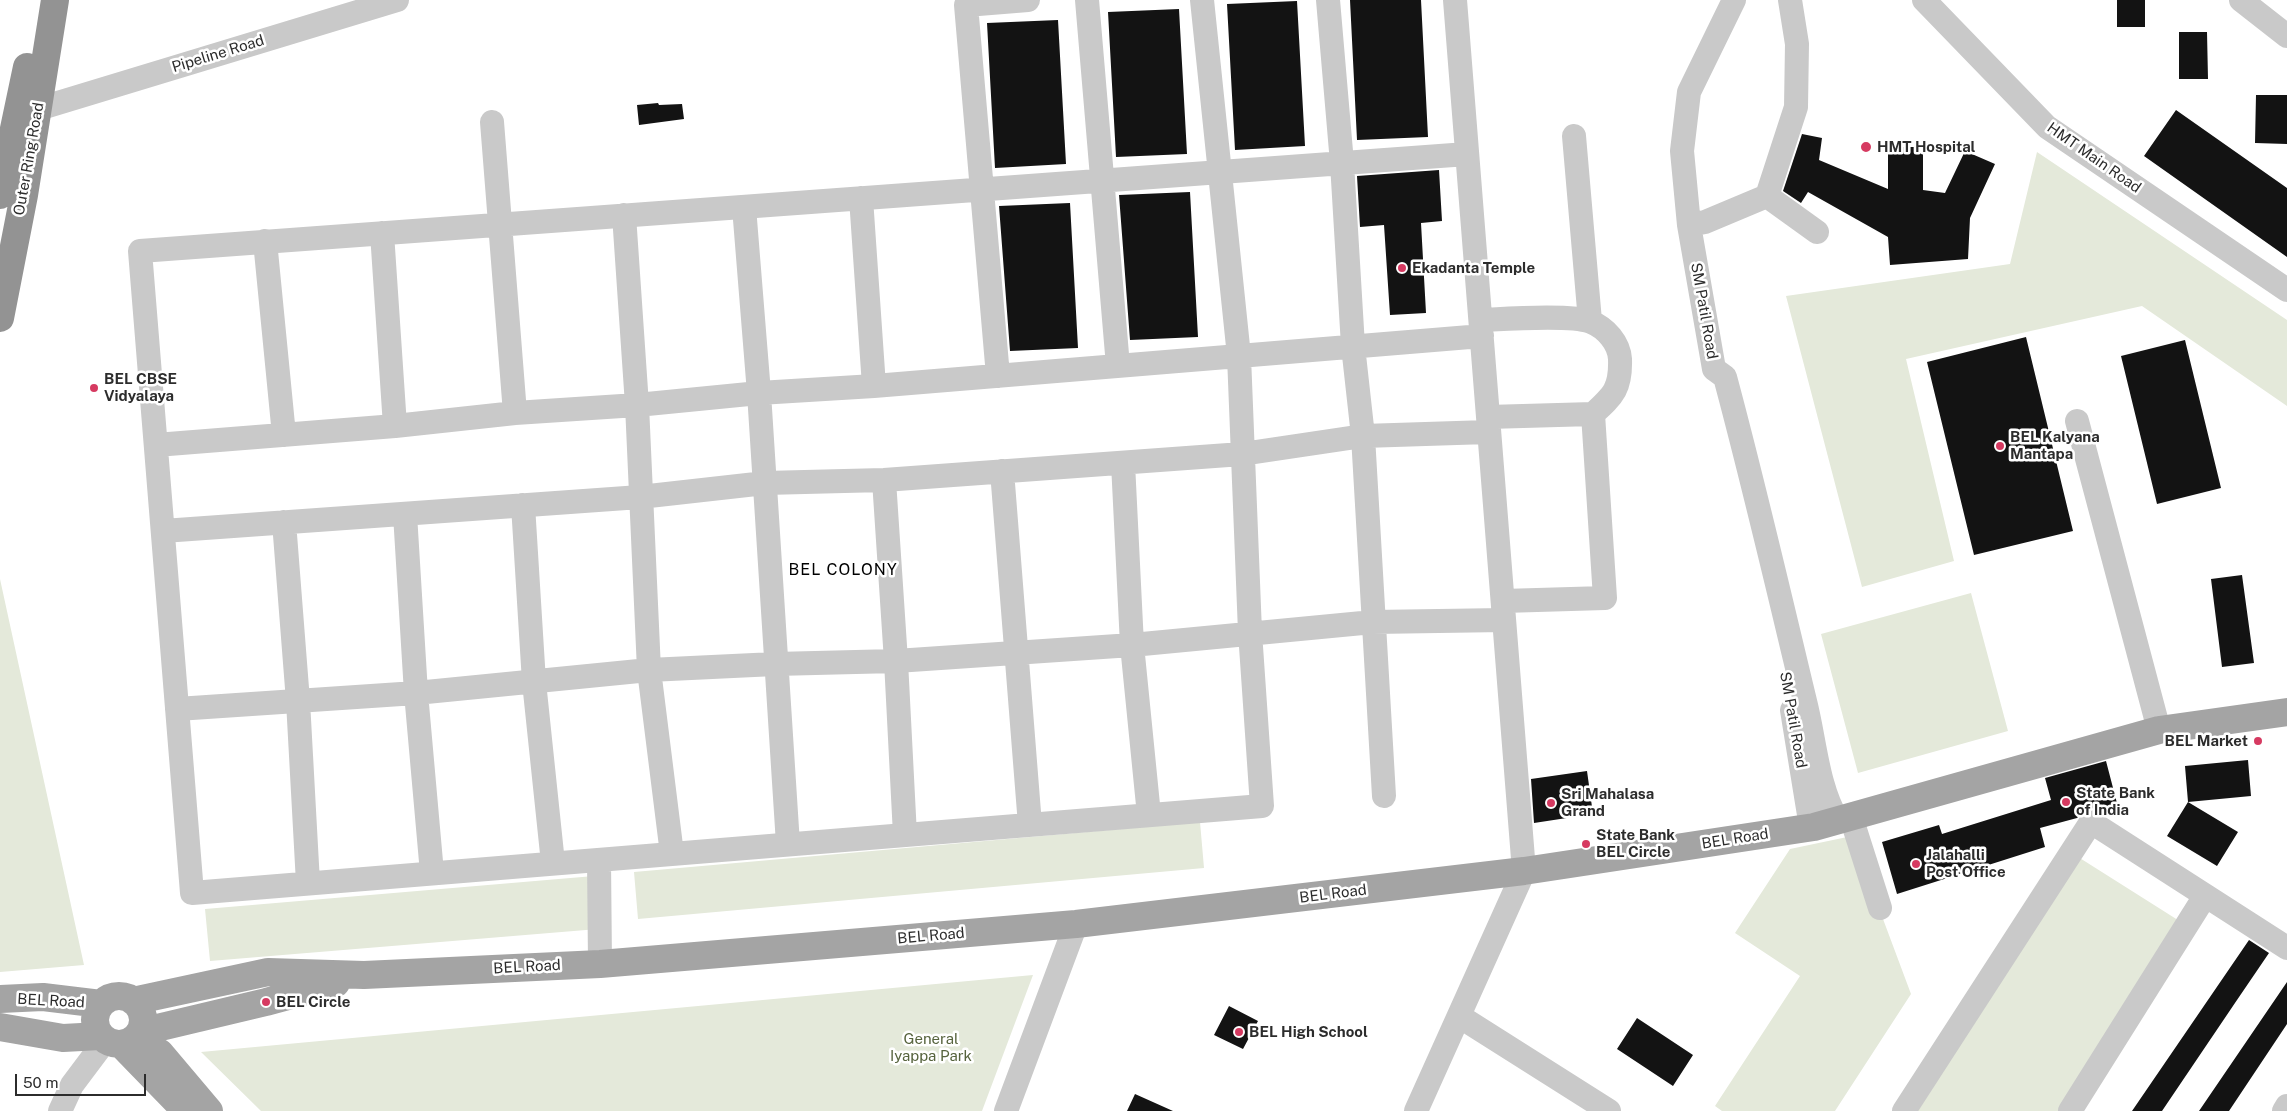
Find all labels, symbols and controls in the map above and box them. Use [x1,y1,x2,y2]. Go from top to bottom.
street label: Pipeline Road [170,31,266,77]
street label: Outer Ring Road [10,101,48,217]
street label: HMT Main Road [2044,119,2144,197]
place label: HMT Hospital [1877,138,1976,156]
marker: HMT Hospital [1859,140,1873,154]
place label: Ekadanta Temple [1412,259,1535,277]
street label: SM Patil Road [1687,261,1721,361]
marker: Ekadanta Temple [1396,262,1408,274]
place label: BEL CBSE Vidyalaya [104,370,177,405]
marker: BEL CBSE Vidyalaya [88,382,100,394]
place label: BEL Kalyana Mantapa [2010,428,2100,463]
marker: BEL Kalyana Mantapa [1994,440,2006,452]
district label: BEL COLONY [787,560,899,580]
street label: SM Patil Road [1776,670,1810,770]
place label: BEL Market [2165,732,2248,750]
marker: BEL Market [2252,735,2264,747]
place label: State Bank of India [2076,784,2155,819]
place label: Sri Mahalasa Grand [1561,785,1654,820]
marker: State Bank of India [2060,796,2072,808]
marker: Sri Mahalasa Grand [1545,797,1557,809]
street label: BEL Road [1700,825,1770,853]
place label: State Bank BEL Circle [1596,826,1675,861]
marker: State Bank BEL Circle [1580,838,1592,850]
place label: Jalahalli Post Office [1926,846,2006,881]
marker: Jalahalli Post Office [1910,858,1922,870]
street label: BEL Road [1298,881,1368,907]
street label: BEL Road [897,924,965,948]
street label: BEL Road [493,956,561,978]
street label: BEL Road [17,990,85,1012]
place label: BEL Circle [276,993,350,1011]
marker: BEL Circle [260,996,272,1008]
place label: BEL High School [1249,1023,1368,1041]
marker: BEL High School [1233,1026,1245,1038]
park label: General Iyappa Park [890,1030,972,1065]
scale bar [18,1064,149,1096]
text: 50 m [23,1074,58,1091]

